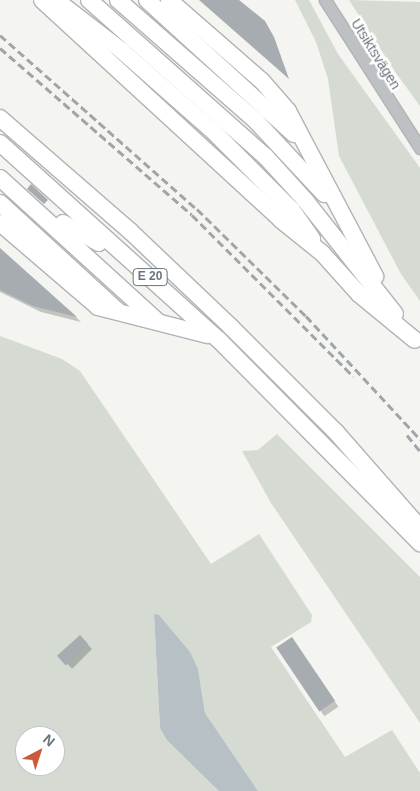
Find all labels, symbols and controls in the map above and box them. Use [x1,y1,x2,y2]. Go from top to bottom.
street label: Utsiktsvägen [348,16,404,92]
road number: E 20 [132,268,168,286]
north arrow [15,726,65,776]
text: N [40,731,58,750]

